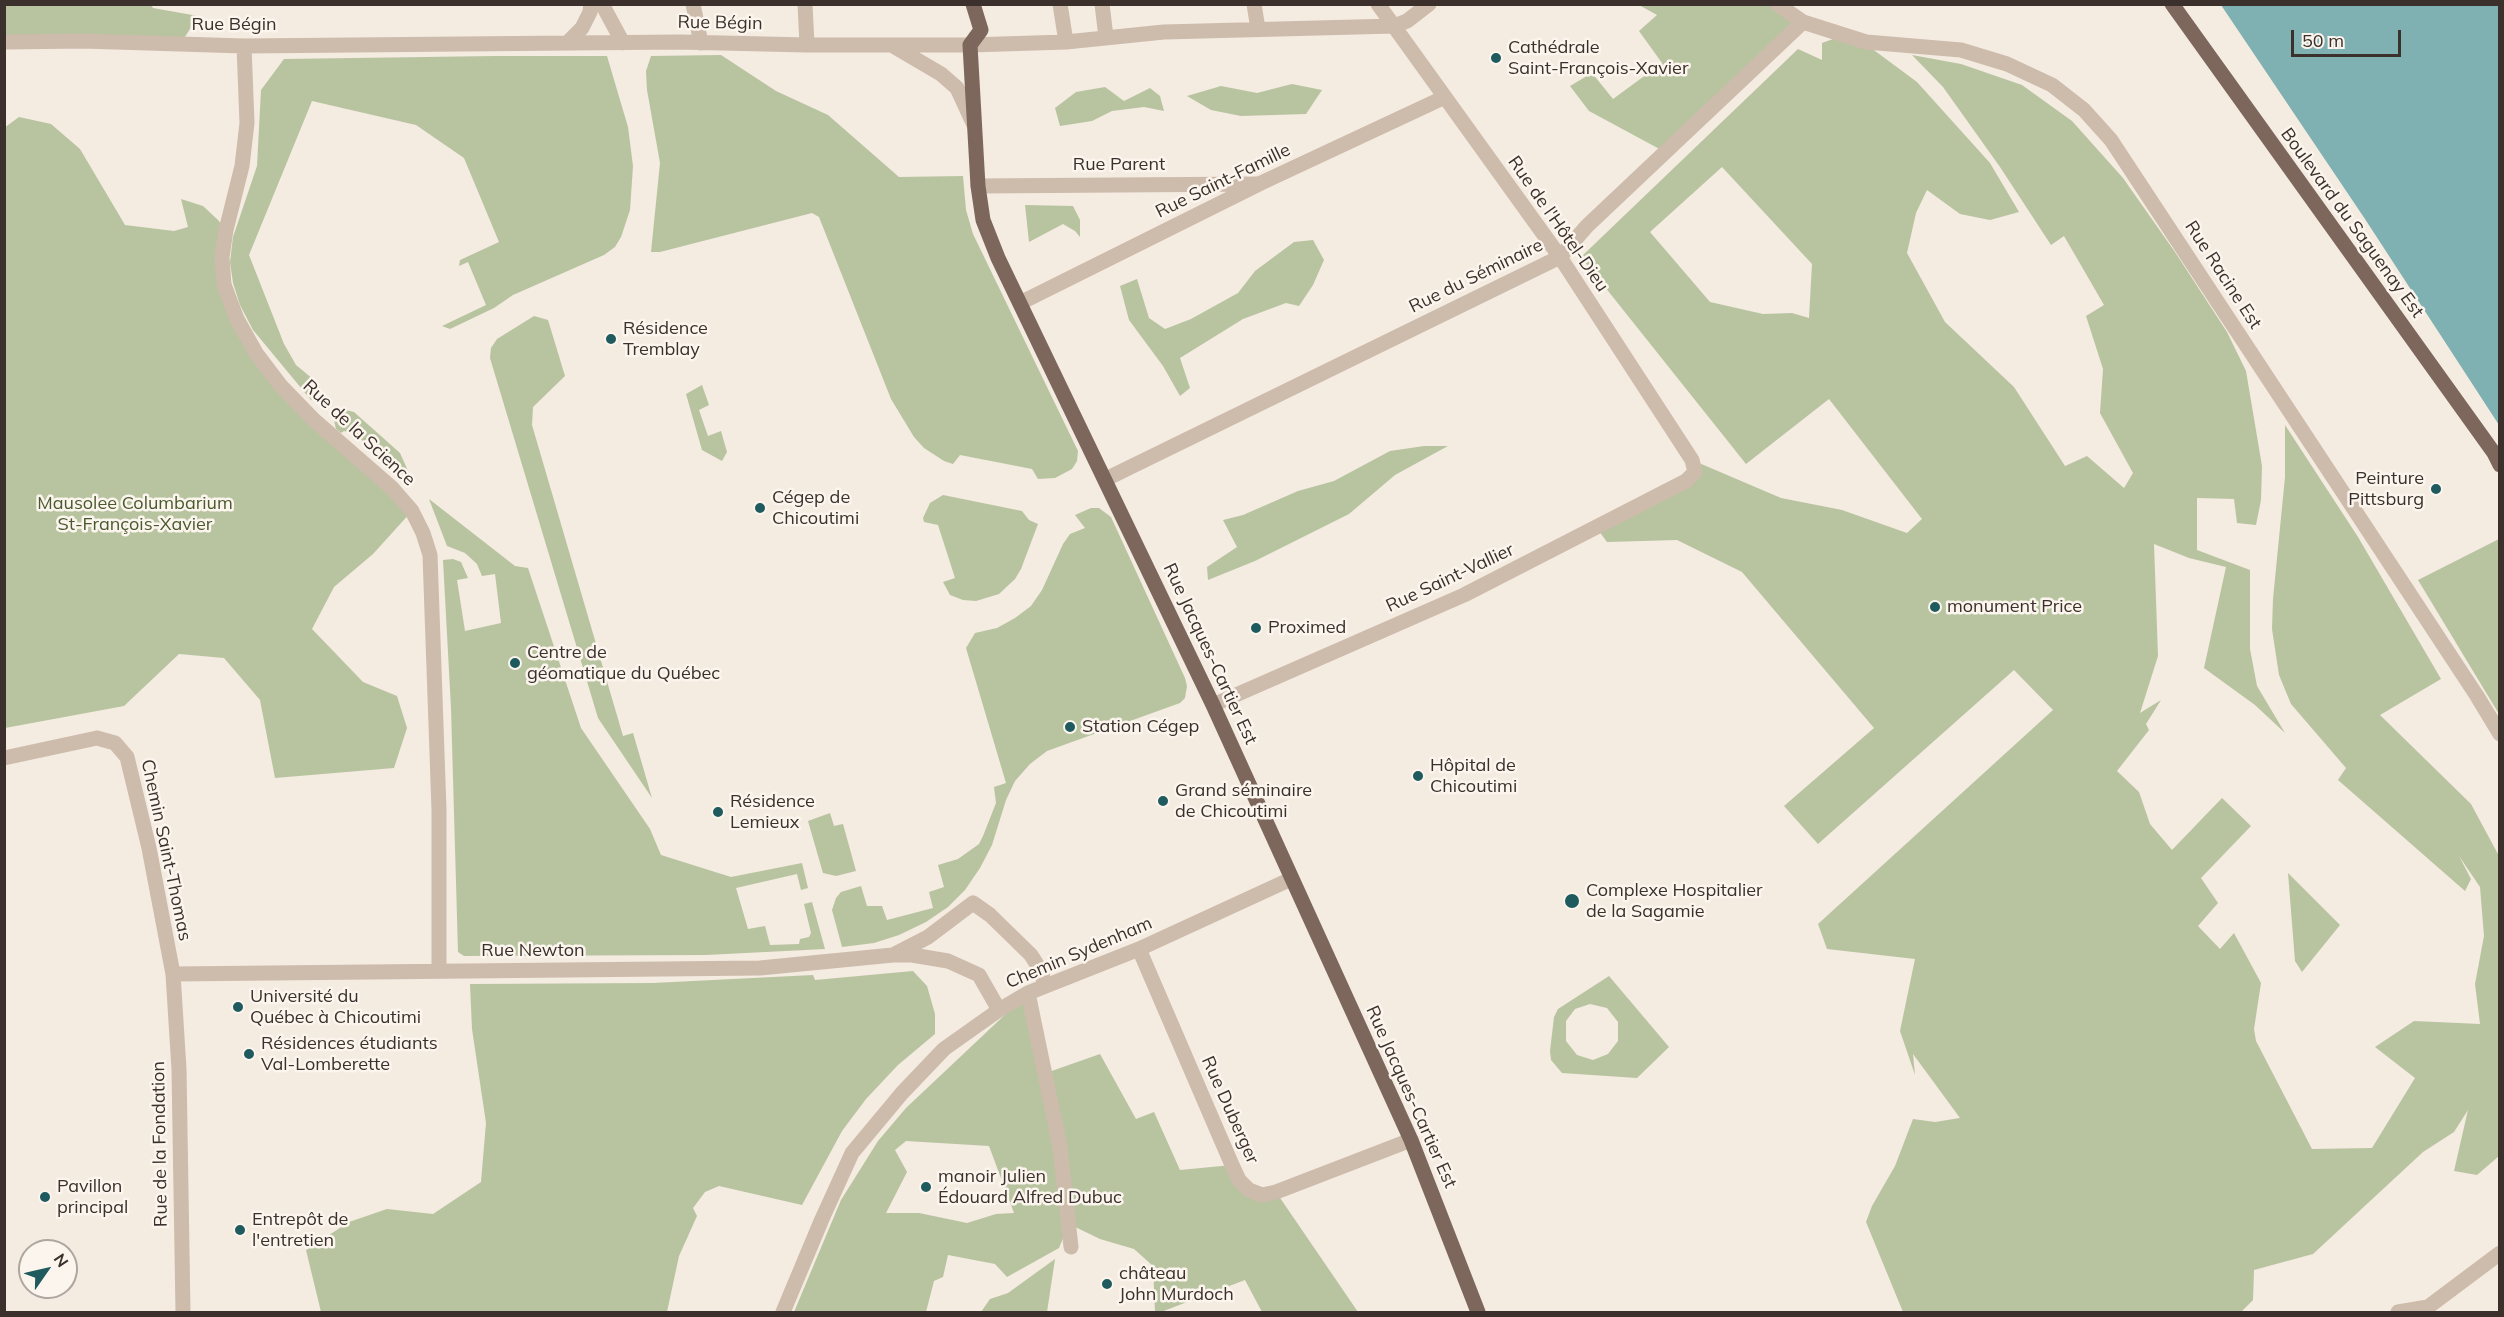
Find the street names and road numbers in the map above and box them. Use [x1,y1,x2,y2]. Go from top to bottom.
street label: Rue Bégin [677,11,763,35]
street label: Rue Bégin [191,14,277,36]
street label: Boulevard du Saguenay Est [2276,124,2428,322]
street label: Rue Saint-Famille [1152,139,1294,223]
street label: Rue de l'Hôtel-Dieu [1503,152,1613,296]
street label: Rue Parent [1073,154,1165,176]
street label: Rue Racine Est [2180,217,2266,333]
street label: Rue du Séminaire [1406,234,1546,318]
street label: Rue de la Science [298,375,420,491]
street label: Rue Saint-Vallier [1383,539,1517,617]
street label: Rue Jacques-Cartier Est [1158,560,1262,748]
street label: Chemin Saint-Thomas [136,757,196,943]
street label: Chemin Sydenham [1003,912,1155,994]
street label: Rue Newton [481,940,585,962]
street label: Rue Jacques-Cartier Est [1361,1002,1461,1192]
street label: Rue Duberger [1197,1053,1263,1167]
street label: Rue de la Fondation [148,1061,172,1227]

